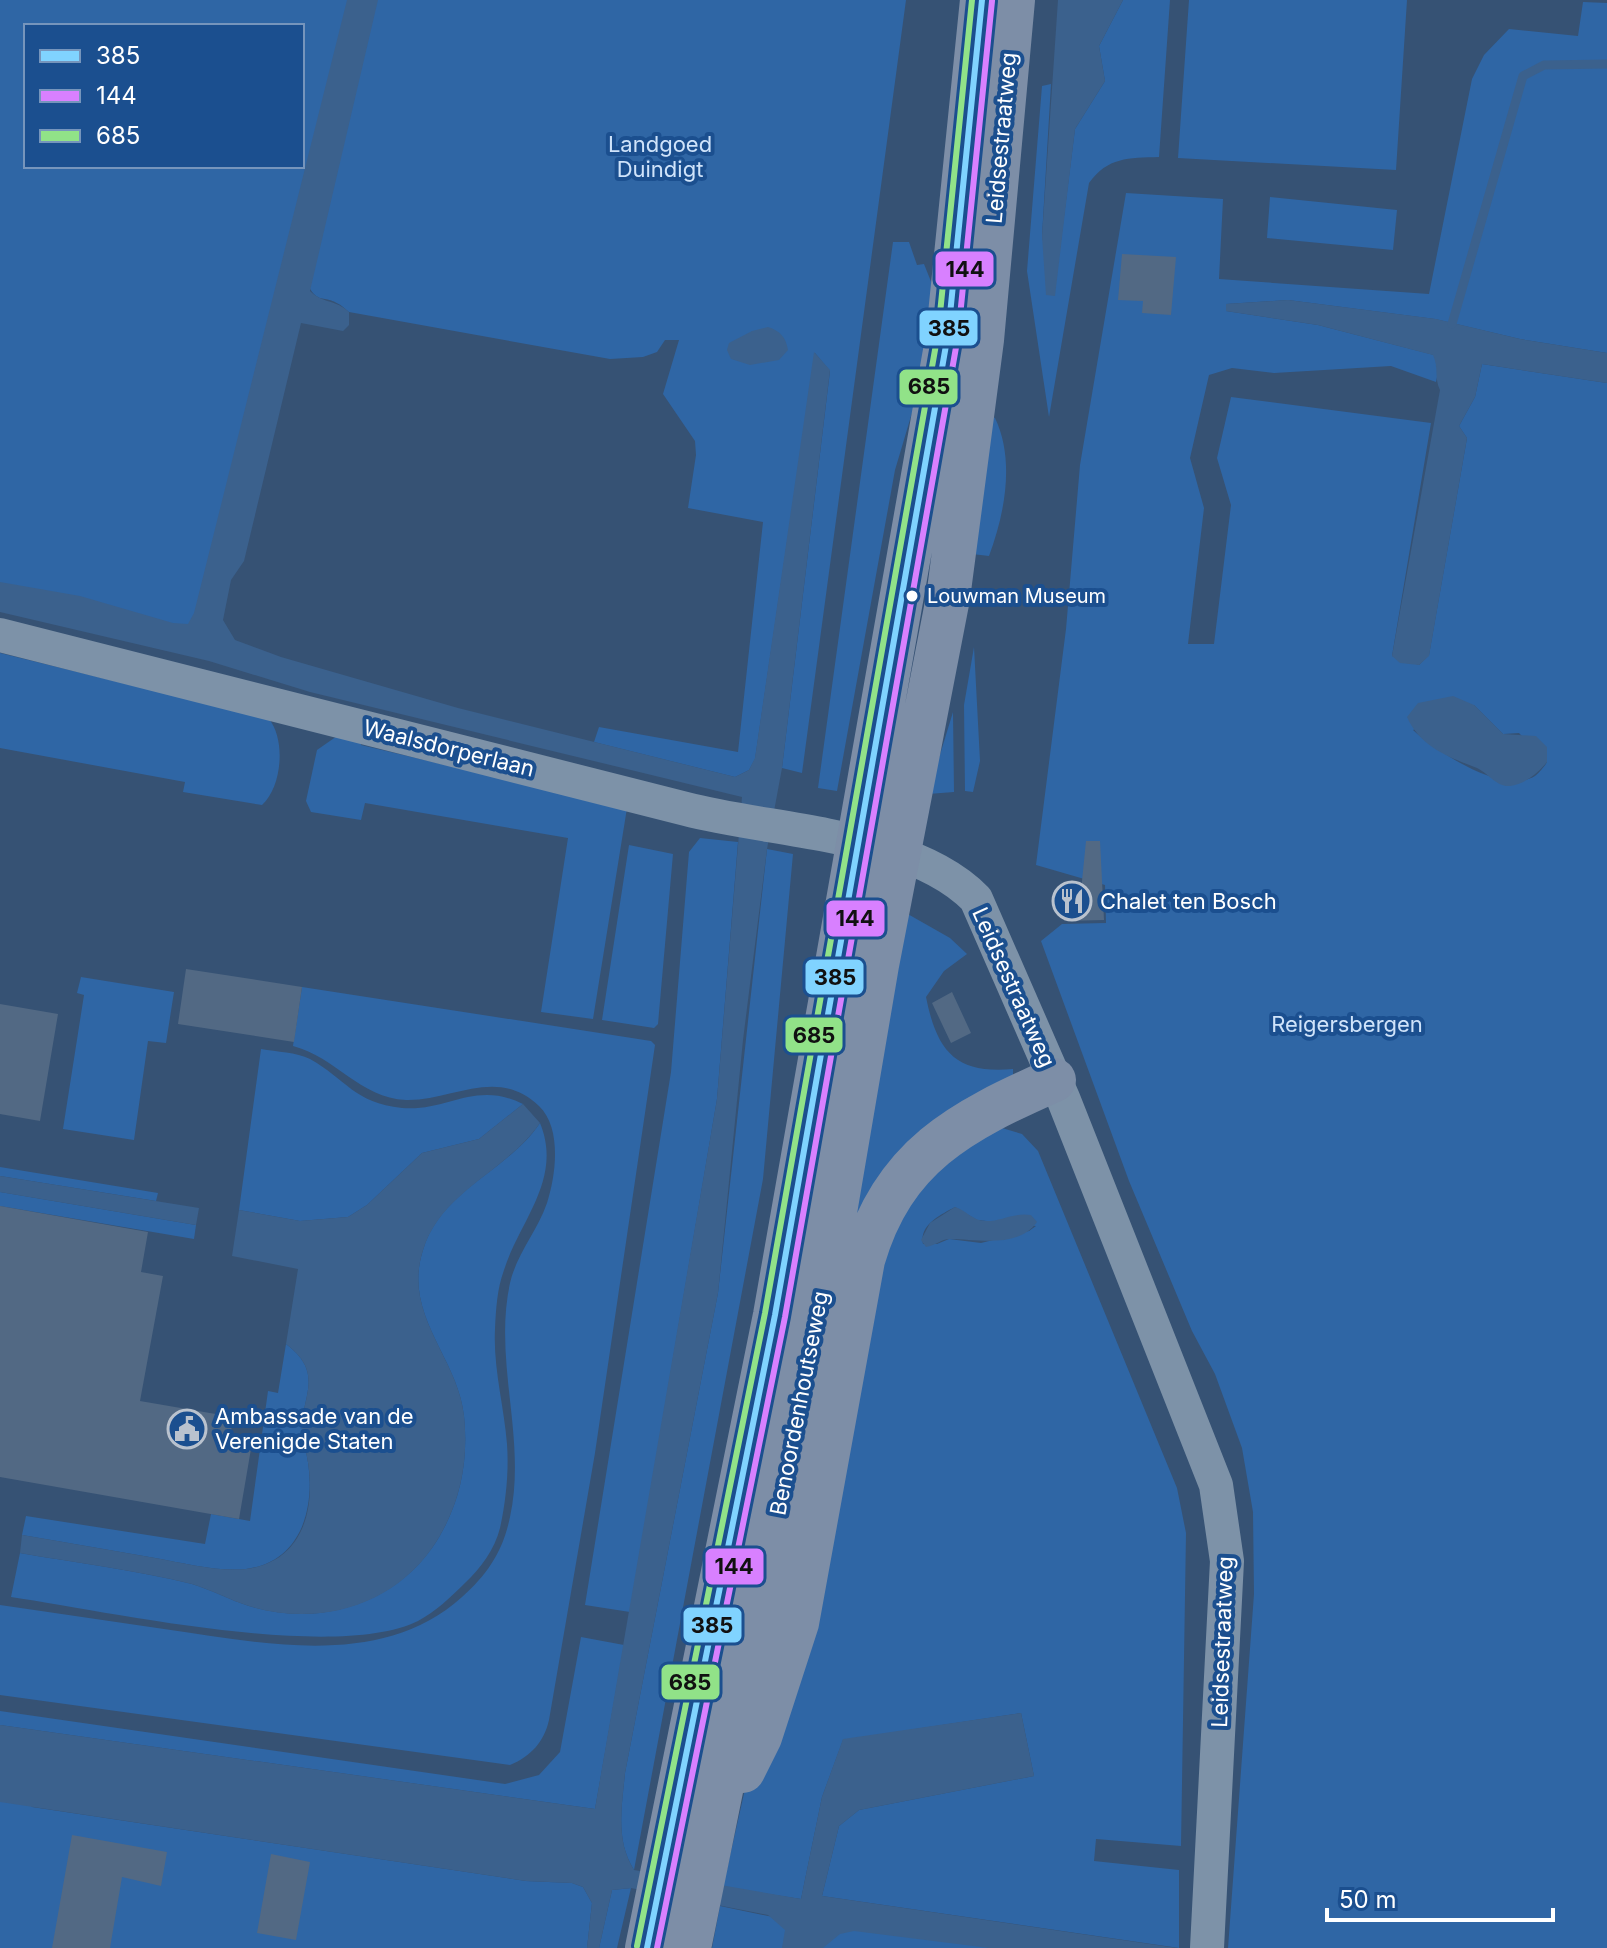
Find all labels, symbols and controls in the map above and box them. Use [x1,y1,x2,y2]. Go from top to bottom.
legend [24,24,304,168]
text: 385 [96,41,140,70]
street label: Leidsestraatweg [981,51,1021,225]
text: 144 [96,81,137,110]
text: 685 [96,121,140,150]
park label: Landgoed Duindigt [608,131,712,182]
line badge: 144 [934,250,995,288]
text: 144 [945,256,985,282]
line badge: 385 [918,309,979,347]
text: 385 [928,315,970,341]
line badge: 685 [898,368,959,406]
text: 685 [908,373,950,399]
place label: Louwman Museum [927,584,1106,608]
marker: Louwman Museum [904,588,920,604]
street label: Waalsdorperlaan [361,714,537,782]
restaurant icon: Chalet ten Bosch [1051,880,1093,922]
place label: Chalet ten Bosch [1100,888,1277,914]
line badge: 144 [825,899,886,938]
street label: Leidsestraatweg [967,903,1061,1071]
text: 144 [835,905,875,931]
line badge: 385 [804,958,865,996]
text: 385 [814,964,856,990]
park label: Reigersbergen [1271,1011,1423,1037]
line badge: 685 [784,1016,844,1054]
text: 685 [793,1022,835,1048]
street label: Benoordenhoutseweg [764,1289,834,1517]
place label: Ambassade van de Verenigde Staten [215,1403,414,1454]
public building icon: Ambassade van de Verenigde Staten [166,1408,208,1450]
line badge: 144 [704,1547,765,1586]
text: 144 [714,1553,754,1579]
street label: Leidsestraatweg [1206,1556,1238,1728]
line badge: 385 [682,1606,743,1644]
text: 385 [691,1612,733,1638]
line badge: 685 [660,1663,721,1701]
text: 685 [669,1669,711,1695]
scale bar [1327,1872,1553,1922]
text: 50 m [1339,1885,1397,1914]

